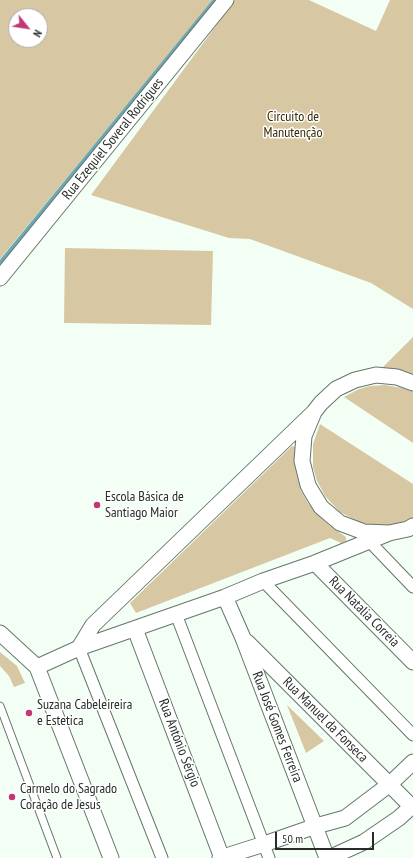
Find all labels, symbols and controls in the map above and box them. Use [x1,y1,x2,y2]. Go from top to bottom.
north arrow [8,8,48,48]
text: N [30,27,45,40]
street label: Rua Ezequiel Soveral Rodrigues [59,75,167,203]
park label: Circuito de Manutenção [263,109,323,142]
place label: Escola Básica de Santiago Maior [105,489,184,522]
marker: Escola Básica de Santiago Maior [92,500,102,510]
street label: Rua Natalia Correia [325,573,403,651]
street label: Rua José Gomes Ferreira [248,669,306,785]
street label: Rua Manuel da Fonseca [279,674,371,766]
place label: Suzana Cabeleireira e Estetica [37,697,132,730]
street label: Rua António Sérgio [155,697,203,789]
marker: Suzana Cabeleireira e Estetica [24,708,34,718]
place label: Carmelo do Sagrado Coração de Jesus [20,781,117,814]
marker: Carmelo do Sagrado Coração de Jesus [7,792,17,802]
scale bar [277,824,376,850]
text: 50 m [282,831,303,846]

